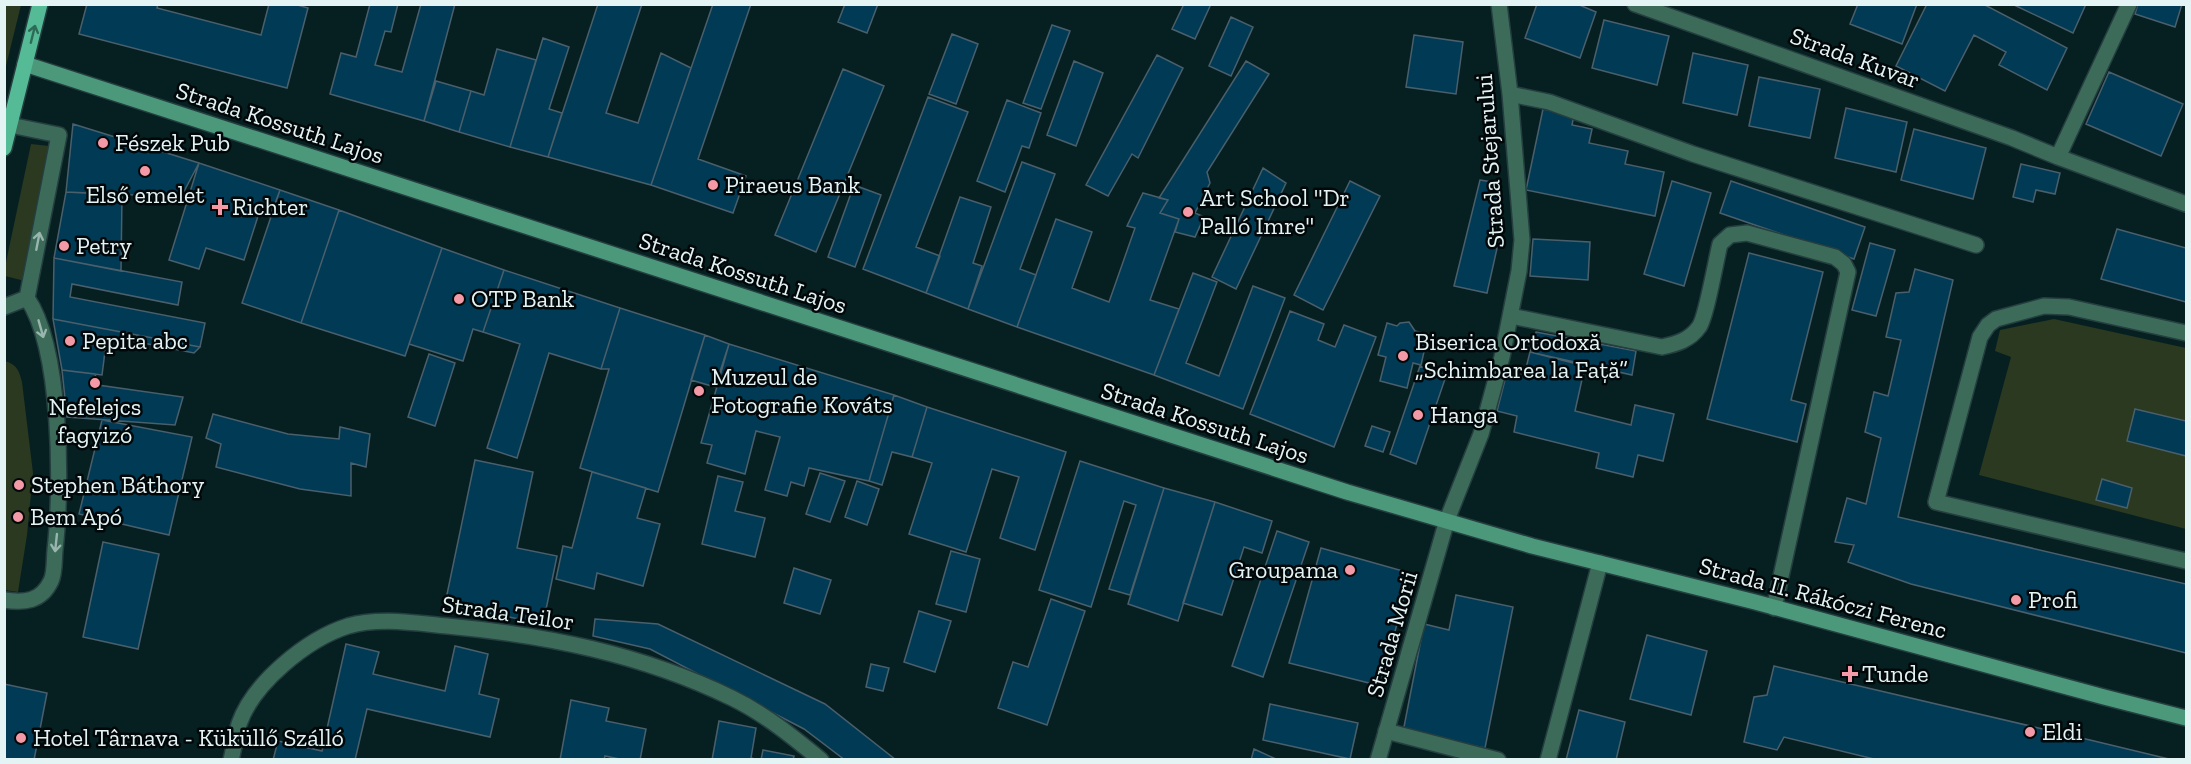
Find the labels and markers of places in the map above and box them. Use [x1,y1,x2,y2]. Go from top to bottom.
place label: Fészek Pub [115,128,230,157]
marker: Fészek Pub [96,136,110,150]
marker: Első emelet [138,164,152,178]
place label: Piraeus Bank [725,170,861,199]
marker: Piraeus Bank [706,178,720,192]
place label: Első emelet [86,180,204,209]
place label: Art School "Dr Palló Imre" [1200,183,1350,240]
place label: Richter [232,192,308,221]
marker: Richter [213,200,227,214]
marker: Art School "Dr Palló Imre" [1181,205,1195,219]
place label: Petry [76,231,133,260]
marker: Petry [57,239,71,253]
place label: OTP Bank [471,284,575,313]
marker: OTP Bank [452,292,466,306]
place label: Pepita abc [82,326,188,355]
place label: Biserica Ortodoxă „Schimbarea la Față” [1415,327,1628,384]
marker: Pepita abc [63,334,77,348]
marker: Biserica Ortodoxă „Schimbarea la Față” [1396,349,1410,363]
place label: Muzeul de Fotografie Kováts [711,362,893,419]
marker: Nefelejcs fagyizó [88,376,102,390]
marker: Muzeul de Fotografie Kováts [692,384,706,398]
place label: Nefelejcs fagyizó [49,392,141,449]
place label: Hanga [1430,400,1498,429]
marker: Hanga [1411,408,1425,422]
place label: Stephen Báthory [31,470,205,499]
marker: Stephen Báthory [12,478,26,492]
place label: Bem Apó [30,502,122,531]
marker: Bem Apó [11,510,25,524]
place label: Groupama [1228,555,1338,584]
marker: Groupama [1343,563,1357,577]
place label: Profi [2028,585,2078,614]
marker: Profi [2009,593,2023,607]
place label: Tunde [1862,659,1929,688]
marker: Tunde [1843,667,1857,681]
place label: Eldi [2042,717,2083,746]
place label: Hotel Târnava - Küküllő Szálló [33,723,344,752]
marker: Eldi [2023,725,2037,739]
marker: Hotel Târnava - Küküllő Szálló [14,731,28,745]

